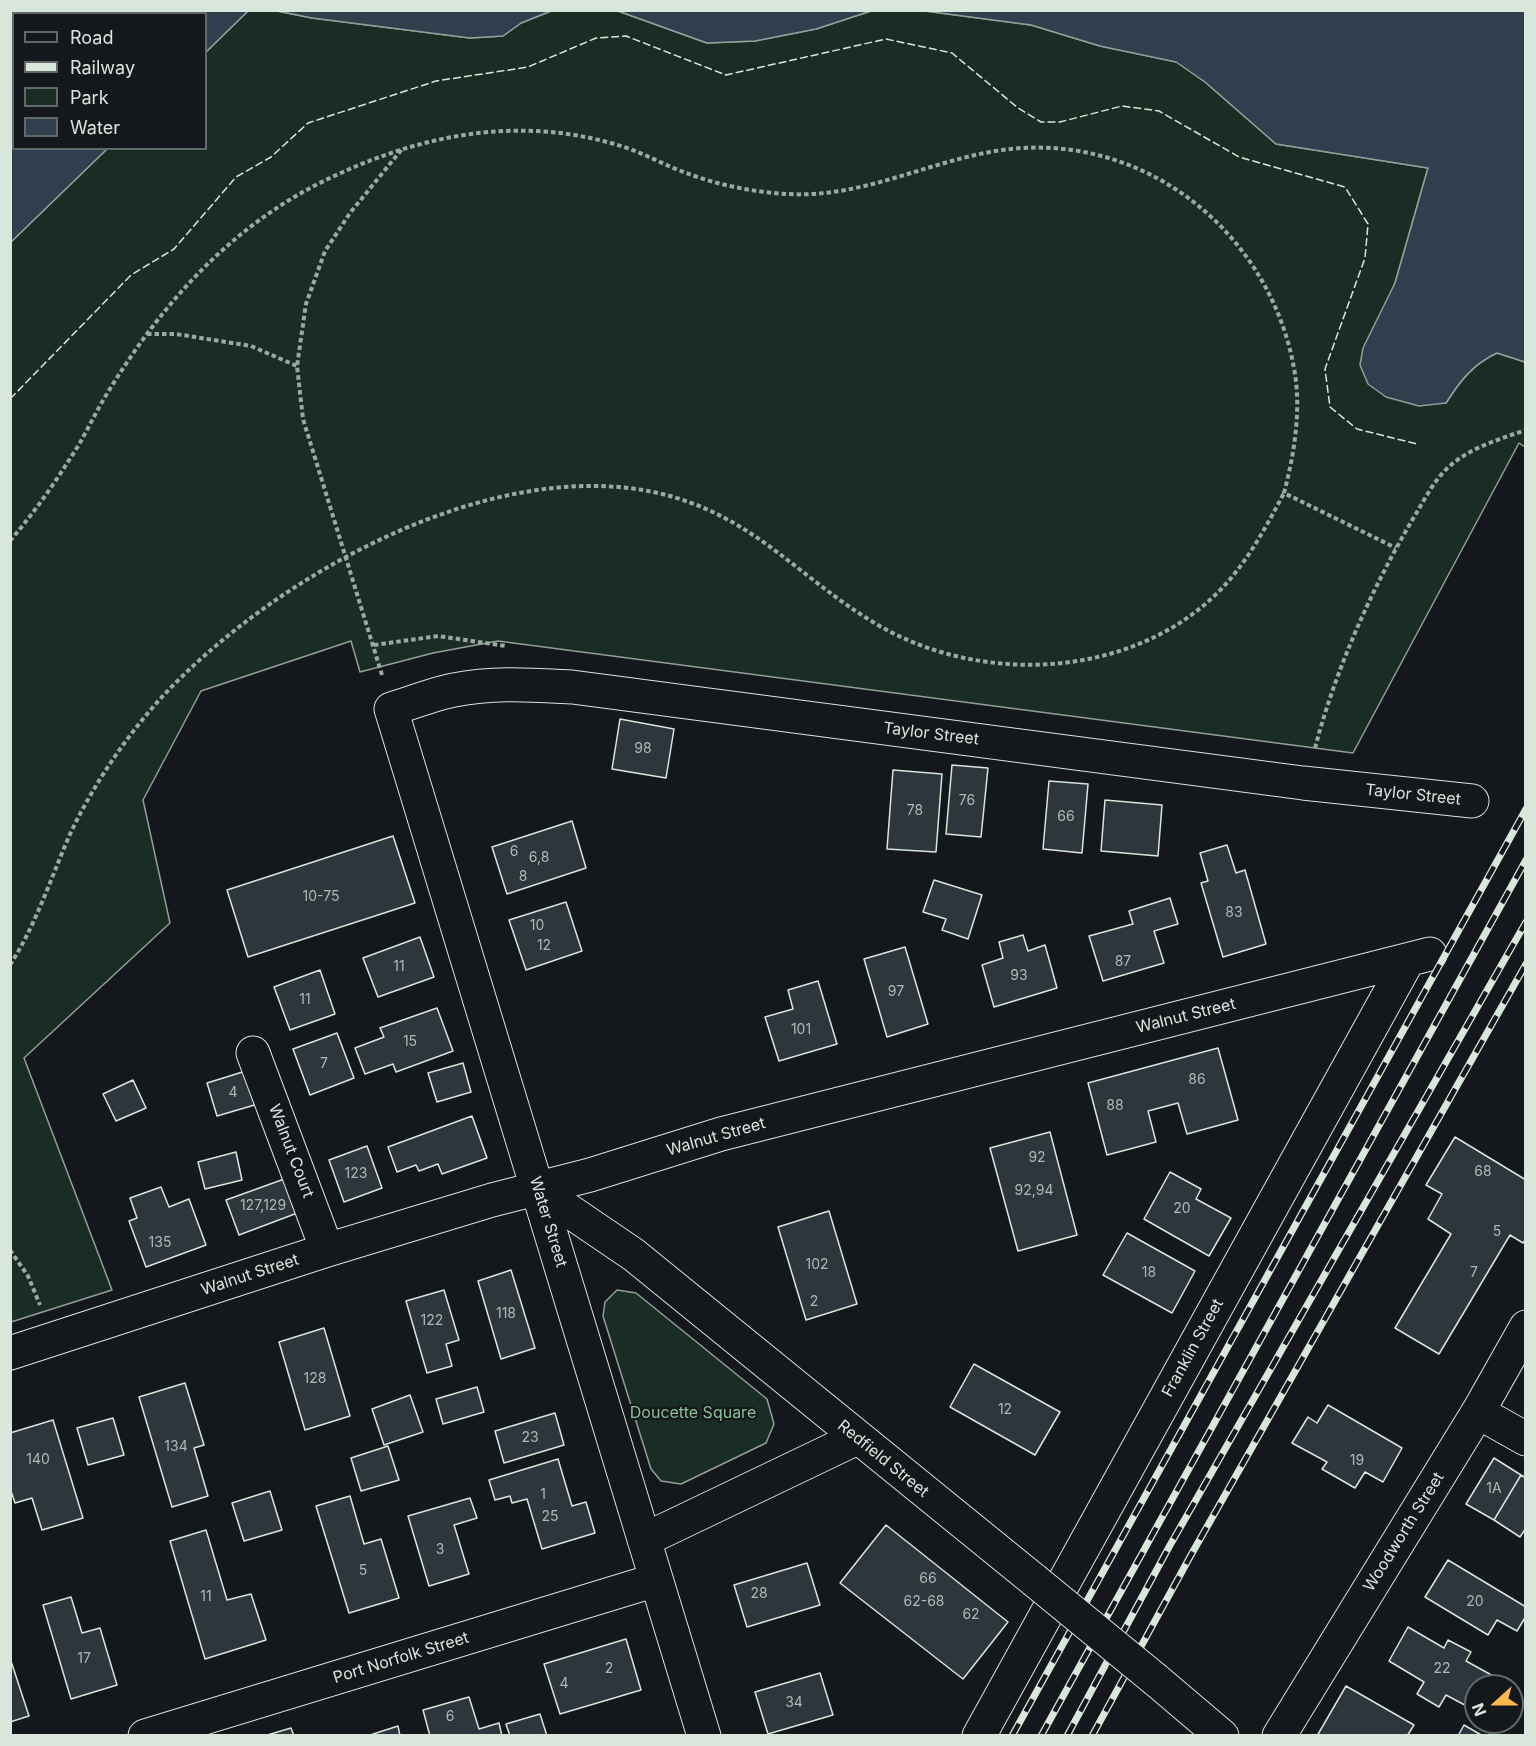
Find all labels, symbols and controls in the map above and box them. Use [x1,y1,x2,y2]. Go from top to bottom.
legend [12,12,207,150]
text: Road [70,27,113,48]
text: Railway [70,57,135,78]
text: Park [70,87,109,108]
text: Water [70,117,120,138]
street label: Taylor Street [882,719,980,749]
house number: 98 [634,741,652,757]
street label: Taylor Street [1364,780,1462,810]
house number: 76 [959,793,975,809]
house number: 78 [907,803,923,819]
house number: 66 [1057,809,1075,825]
house number: 6 [510,844,518,860]
house number: 6,8 [529,850,549,866]
house number: 8 [519,869,527,885]
house number: 10-75 [303,889,339,905]
house number: 83 [1225,905,1243,921]
house number: 10 [530,918,544,934]
house number: 12 [537,938,551,954]
house number: 87 [1115,954,1131,970]
house number: 11 [393,959,405,975]
house number: 93 [1010,968,1028,984]
house number: 97 [888,984,904,1000]
house number: 11 [299,992,311,1008]
street label: Walnut Street [1134,994,1238,1038]
house number: 101 [791,1022,811,1038]
house number: 15 [403,1034,417,1050]
house number: 7 [320,1056,328,1072]
house number: 86 [1188,1072,1206,1088]
house number: 4 [228,1085,238,1101]
house number: 88 [1106,1098,1124,1114]
street label: Walnut Court [264,1101,318,1201]
street label: Walnut Street [665,1114,767,1160]
house number: 92 [1028,1150,1046,1166]
house number: 68 [1474,1164,1492,1180]
house number: 123 [345,1166,367,1182]
street label: Water Street [525,1174,571,1270]
house number: 92,94 [1015,1183,1053,1199]
house number: 127,129 [240,1198,286,1214]
house number: 20 [1173,1201,1191,1217]
house number: 5 [1493,1224,1501,1240]
house number: 135 [149,1235,171,1251]
street label: Walnut Street [199,1250,301,1300]
house number: 102 [805,1257,829,1273]
house number: 18 [1142,1265,1156,1281]
house number: 7 [1470,1265,1478,1281]
house number: 2 [810,1294,818,1310]
street label: Franklin Street [1158,1296,1228,1400]
house number: 118 [496,1306,516,1322]
house number: 122 [421,1313,443,1329]
house number: 128 [304,1371,326,1387]
house number: 12 [998,1402,1012,1418]
park label: Doucette Square [630,1403,756,1423]
street label: Redfield Street [834,1416,932,1502]
house number: 23 [521,1430,539,1446]
house number: 134 [164,1439,188,1455]
house number: 140 [26,1452,50,1468]
house number: 19 [1350,1453,1364,1469]
street label: Woodworth Street [1360,1469,1448,1595]
house number: 1A [1486,1481,1502,1497]
house number: 1 [540,1487,546,1503]
house number: 25 [541,1509,559,1525]
house number: 3 [436,1542,444,1558]
house number: 5 [359,1563,367,1579]
house number: 66 [919,1571,937,1587]
house number: 28 [750,1586,768,1602]
house number: 11 [200,1589,212,1605]
house number: 62-68 [903,1594,945,1610]
house number: 20 [1466,1594,1484,1610]
house number: 62 [962,1607,980,1623]
street label: Port Norfolk Street [331,1628,471,1688]
house number: 17 [77,1651,91,1667]
house number: 2 [605,1661,613,1677]
house number: 22 [1433,1661,1451,1677]
north arrow [1464,1674,1524,1734]
house number: 4 [559,1676,569,1692]
house number: 34 [785,1695,803,1711]
text: N [1468,1700,1491,1719]
house number: 6 [446,1709,454,1725]

